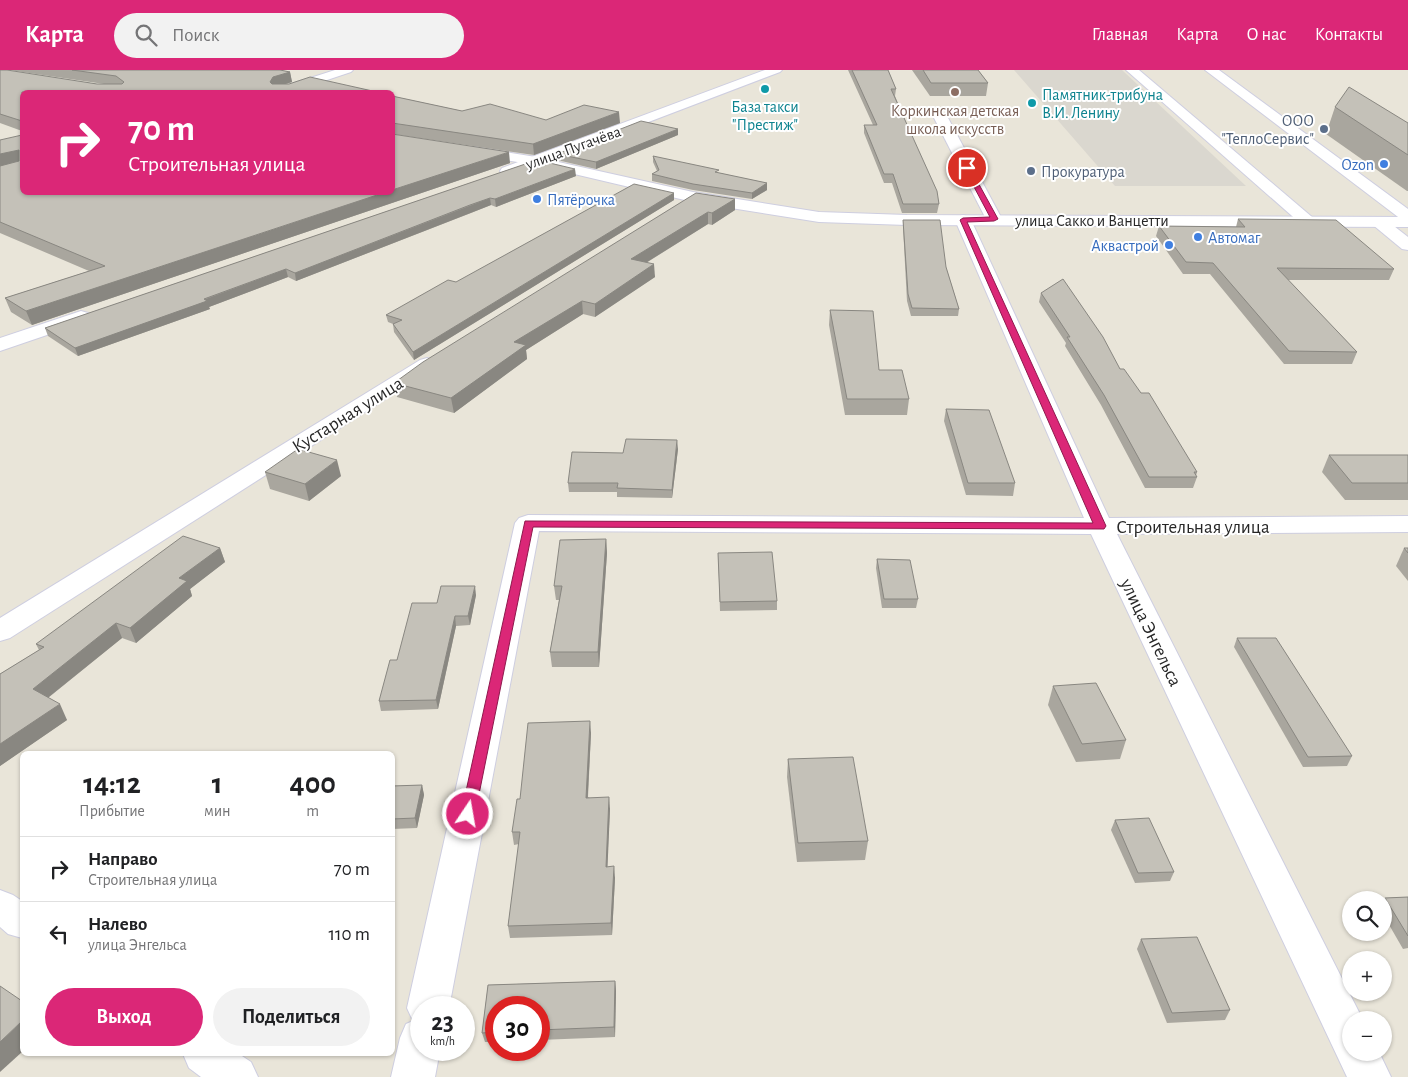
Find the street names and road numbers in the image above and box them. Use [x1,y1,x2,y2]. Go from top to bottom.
street label: улица Пугачёва [523,123,623,174]
street label: улица Сакко и Ванцетти [1014,213,1169,230]
street label: Кустарная улица [289,373,407,457]
street label: Строительная улица [1116,518,1270,537]
street label: улица Энгельса [1116,575,1185,690]

